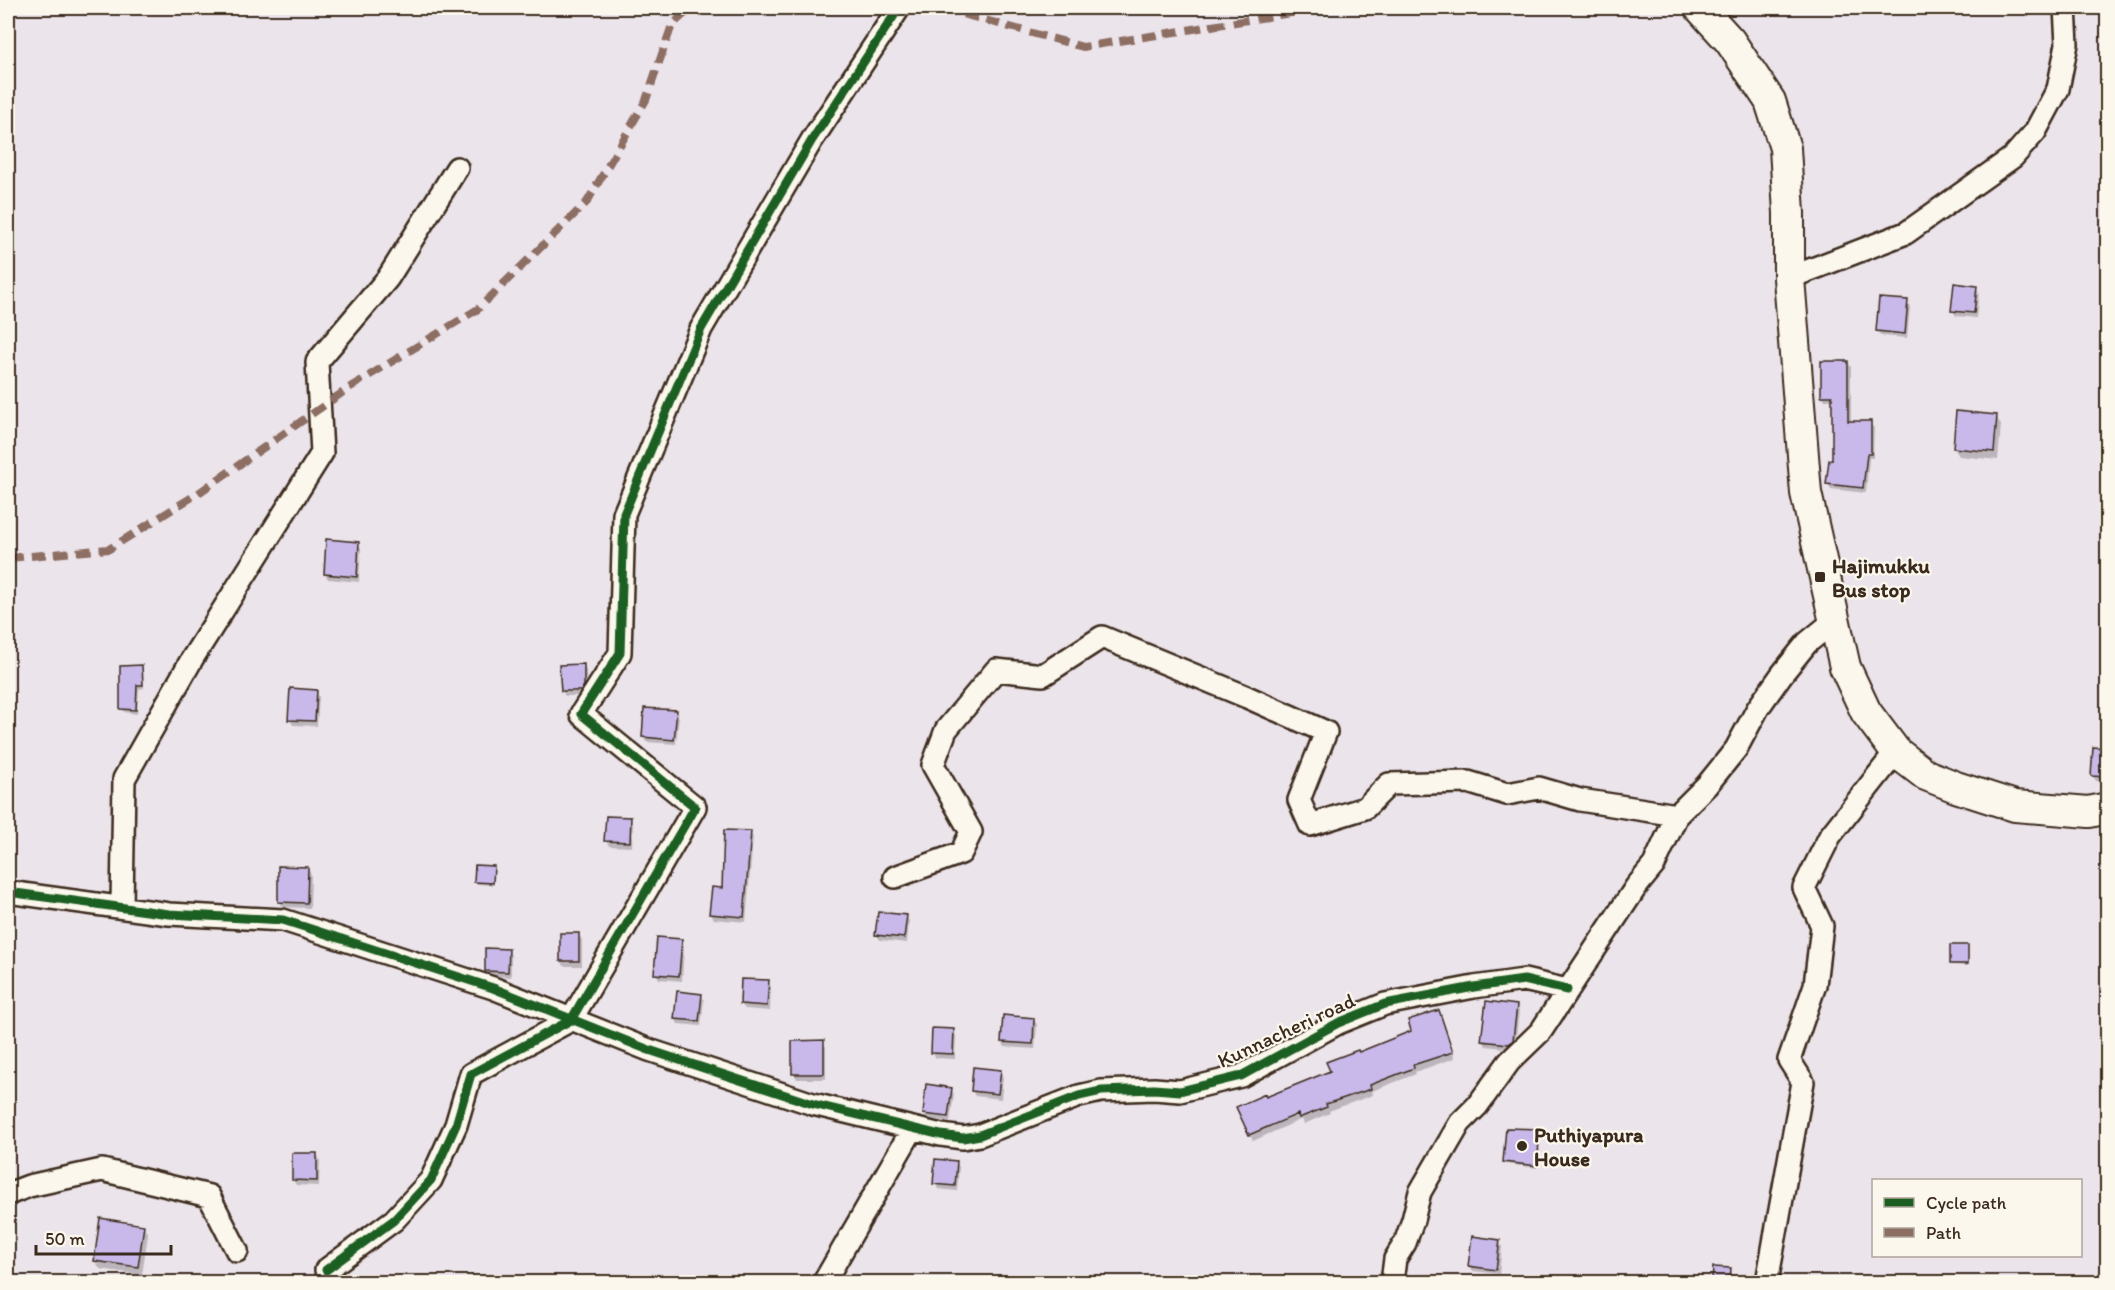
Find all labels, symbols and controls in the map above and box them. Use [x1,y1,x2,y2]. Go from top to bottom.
place label: Hajimukku Bus stop [1832,553,1930,603]
marker: Hajimukku Bus stop [1813,570,1827,584]
street label: Kunnacheri road [1213,987,1359,1073]
place label: Puthiyapura House [1534,1122,1644,1171]
marker: Puthiyapura House [1515,1139,1529,1153]
legend [1872,1179,2082,1257]
text: Cycle path [1926,1192,2007,1214]
scale bar [36,1218,171,1256]
text: Path [1926,1222,1961,1244]
text: 50 m [45,1228,85,1250]

